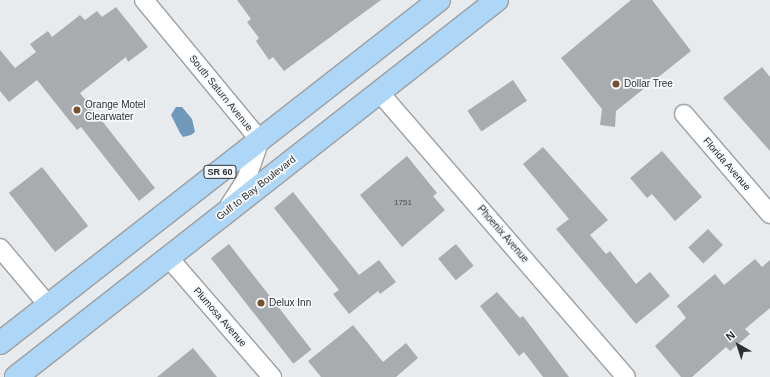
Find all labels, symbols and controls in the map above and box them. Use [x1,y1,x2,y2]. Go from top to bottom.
street label: South Saturn Avenue [186,52,256,134]
place label: Dollar Tree [624,78,673,90]
marker: Dollar Tree [611,79,621,89]
place label: Orange Motel Clearwater [85,98,146,122]
marker: Orange Motel Clearwater [72,105,82,115]
street label: Florida Avenue [700,135,754,193]
street label: Gulf to Bay Boulevard [214,153,298,223]
road number: SR 60 [203,165,237,179]
house number: 1751 [394,198,412,208]
street label: Phoenix Avenue [475,203,531,265]
street label: Plumosa Avenue [191,285,249,349]
place label: Delux Inn [269,297,311,309]
marker: Delux Inn [256,298,266,308]
north arrow [718,325,758,365]
text: N [724,329,737,343]

